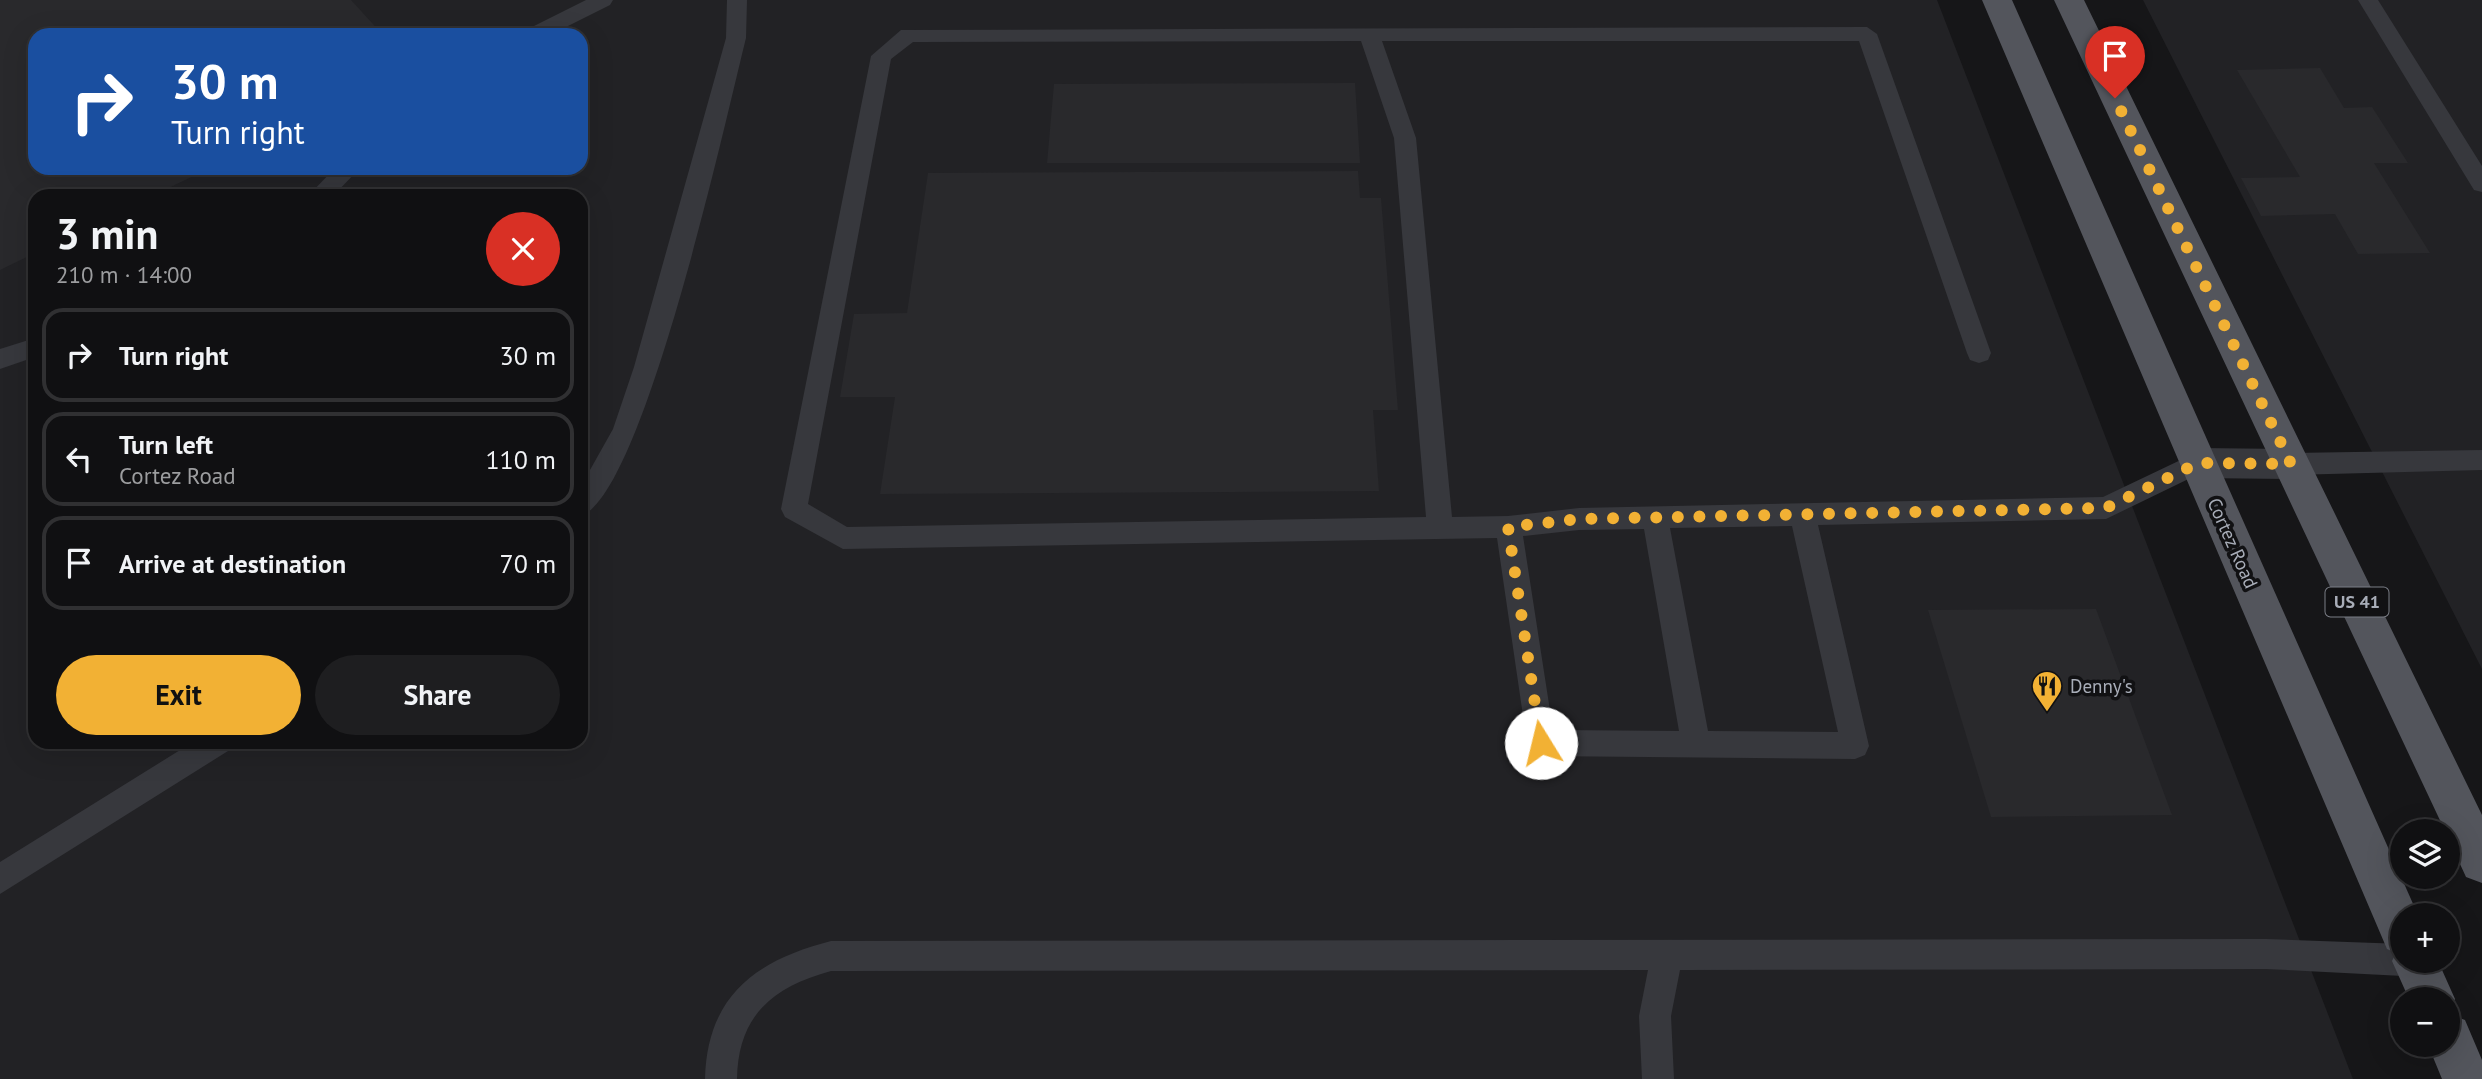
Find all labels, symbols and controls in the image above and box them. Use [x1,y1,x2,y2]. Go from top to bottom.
pin [2085,26,2145,98]
icon: arrive [2096,37,2134,75]
text: 30 m [171,49,278,113]
icon: right [56,56,147,147]
text: Turn right [171,111,305,153]
text: 3 min [56,206,158,261]
button: close [486,212,560,286]
text: 210 m · 14:00 [56,260,192,289]
icon: right [60,336,98,374]
text: Turn right [119,339,228,372]
text: 30 m [500,339,556,372]
text: Turn left [119,428,213,461]
icon: left [60,440,98,478]
text: 110 m [485,443,556,476]
text: Cortez Road [119,461,236,490]
street label: Cortez Road [2202,494,2264,592]
icon: arrive [60,544,98,582]
text: Arrive at destination [119,547,346,580]
text: 70 m [500,547,556,580]
road number: US 41 [2326,588,2388,616]
button: Exit [56,655,301,735]
button: Share [315,655,560,735]
restaurant icon: Denny's [2030,669,2064,713]
place label: Denny's [2070,674,2133,698]
position arrow [1504,706,1578,780]
map controls [2390,819,2460,1057]
button: layers [2390,819,2460,889]
button: + [2390,903,2460,973]
button: − [2390,987,2460,1057]

